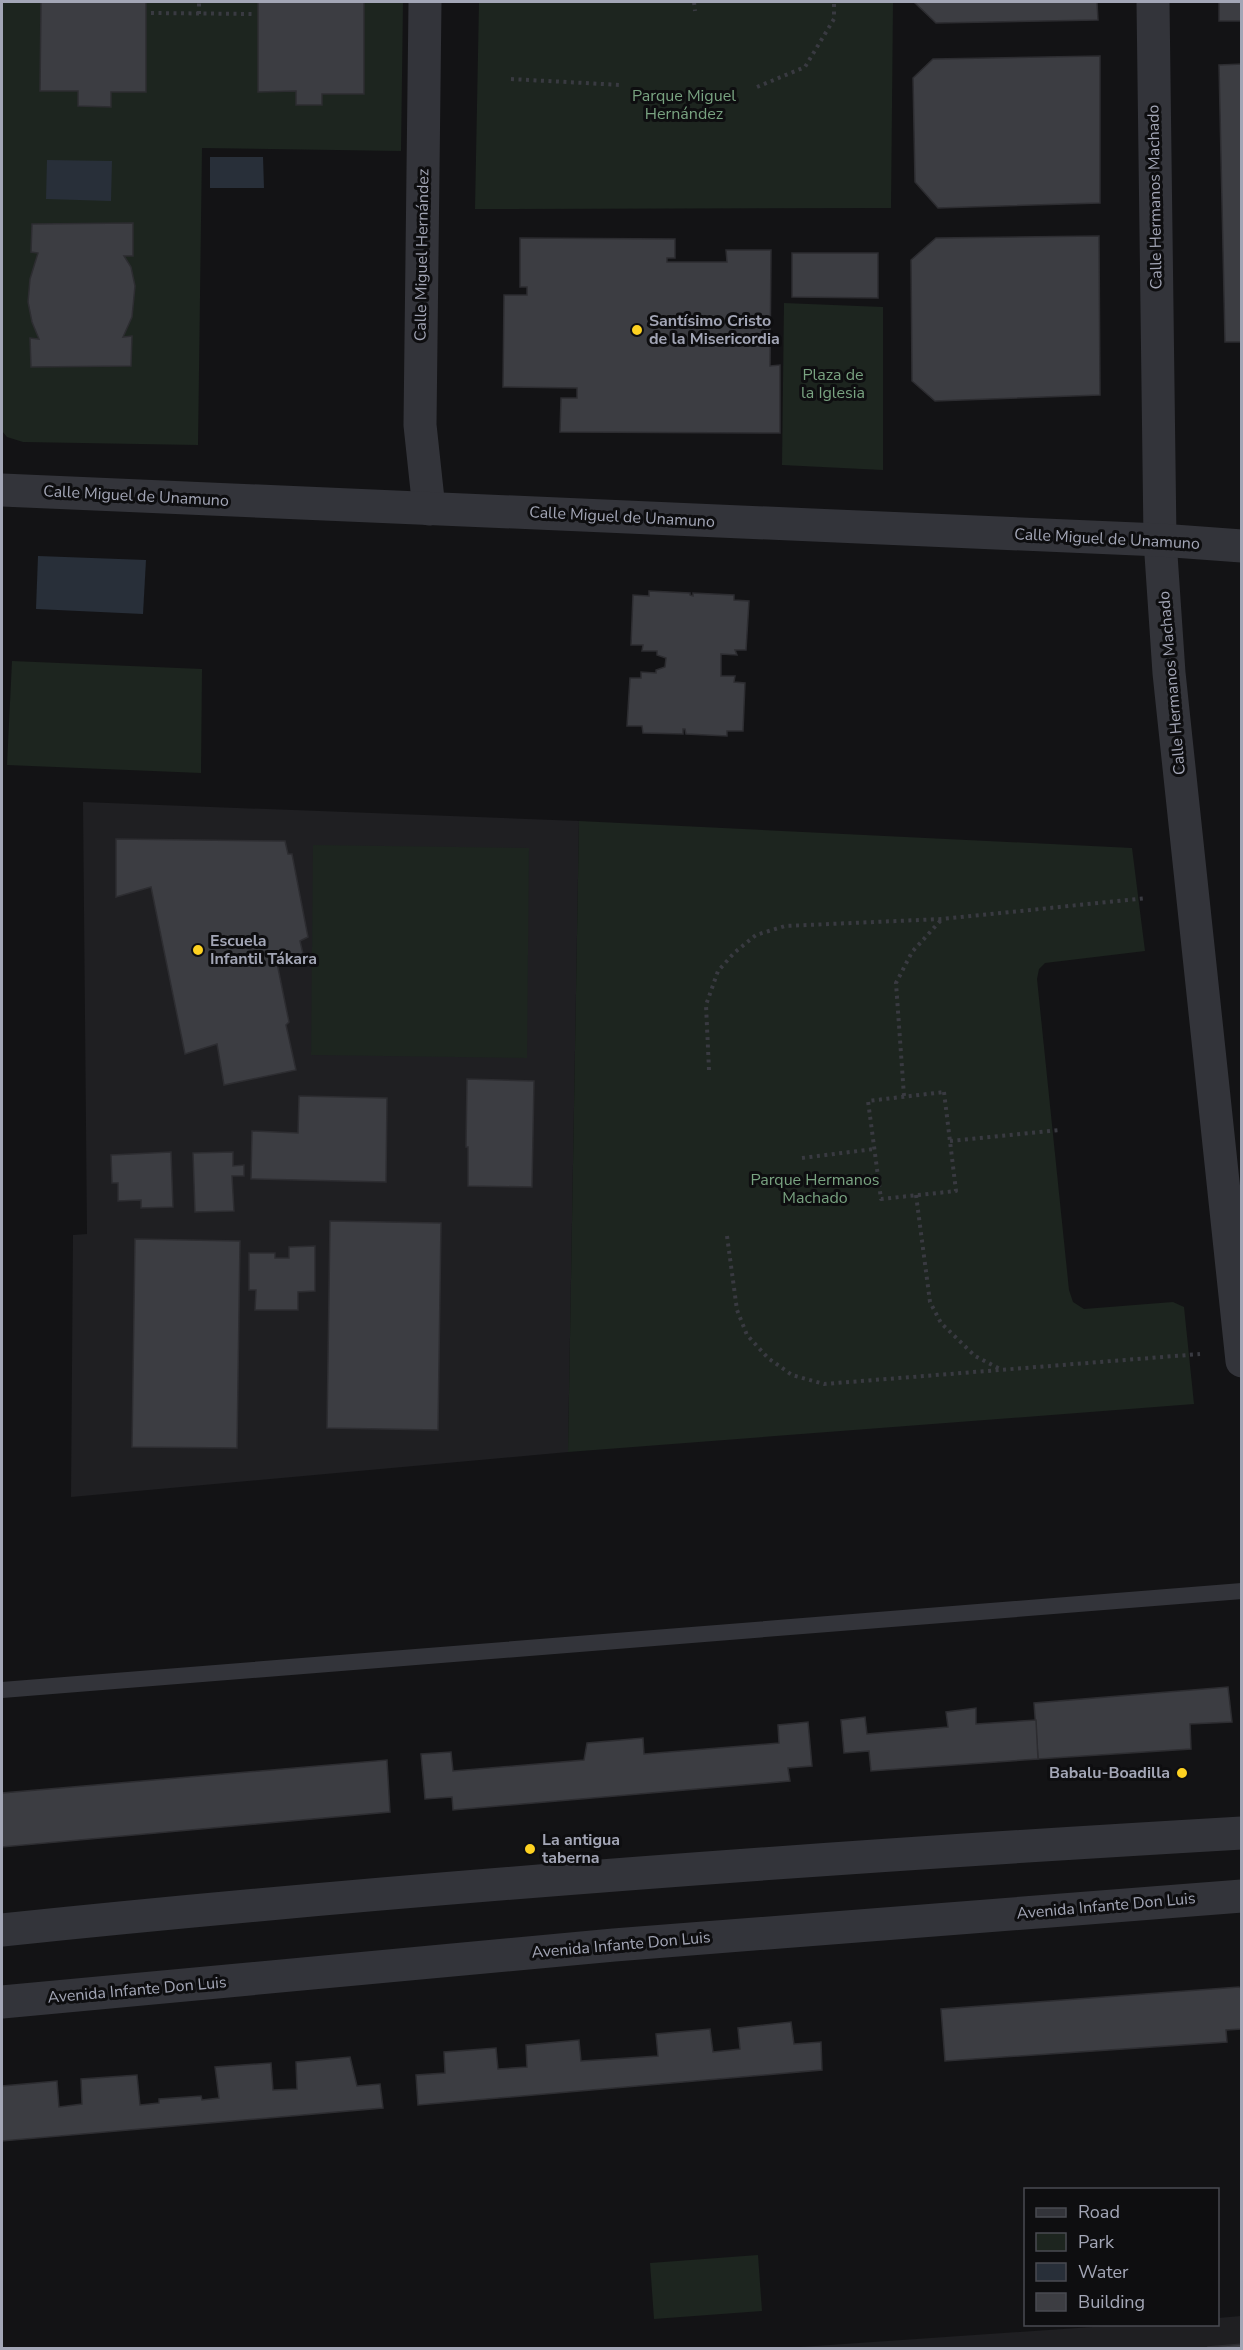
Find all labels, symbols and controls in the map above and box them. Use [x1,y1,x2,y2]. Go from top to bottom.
park label: Parque Miguel Hernández [632,85,736,125]
street label: Calle Hermanos Machado [1142,104,1168,290]
street label: Calle Miguel Hernández [409,169,435,341]
place label: Santísimo Cristo de la Misericordia [649,310,780,350]
marker: Santísimo Cristo de la Misericordia [630,323,644,337]
park label: Plaza de la Iglesia [801,364,865,404]
street label: Calle Miguel de Unamuno [43,480,230,512]
street label: Calle Miguel de Unamuno [529,501,716,533]
street label: Calle Miguel de Unamuno [1014,523,1201,555]
street label: Calle Hermanos Machado [1153,590,1191,776]
place label: Escuela Infantil Tákara [210,930,317,970]
marker: Escuela Infantil Tákara [191,943,205,957]
park label: Parque Hermanos Machado [750,1169,880,1209]
place label: Babalu-Boadilla [1049,1762,1170,1784]
marker: Babalu-Boadilla [1175,1766,1189,1780]
place label: La antigua taberna [542,1829,620,1869]
marker: La antigua taberna [523,1842,537,1856]
street label: Avenida Infante Don Luis [1016,1887,1196,1925]
street label: Avenida Infante Don Luis [531,1926,711,1964]
street label: Avenida Infante Don Luis [47,1971,227,2009]
legend [1024,2188,1219,2326]
text: Road [1078,2200,1120,2224]
text: Park [1078,2230,1115,2254]
text: Water [1078,2260,1129,2284]
text: Building [1078,2290,1145,2314]

